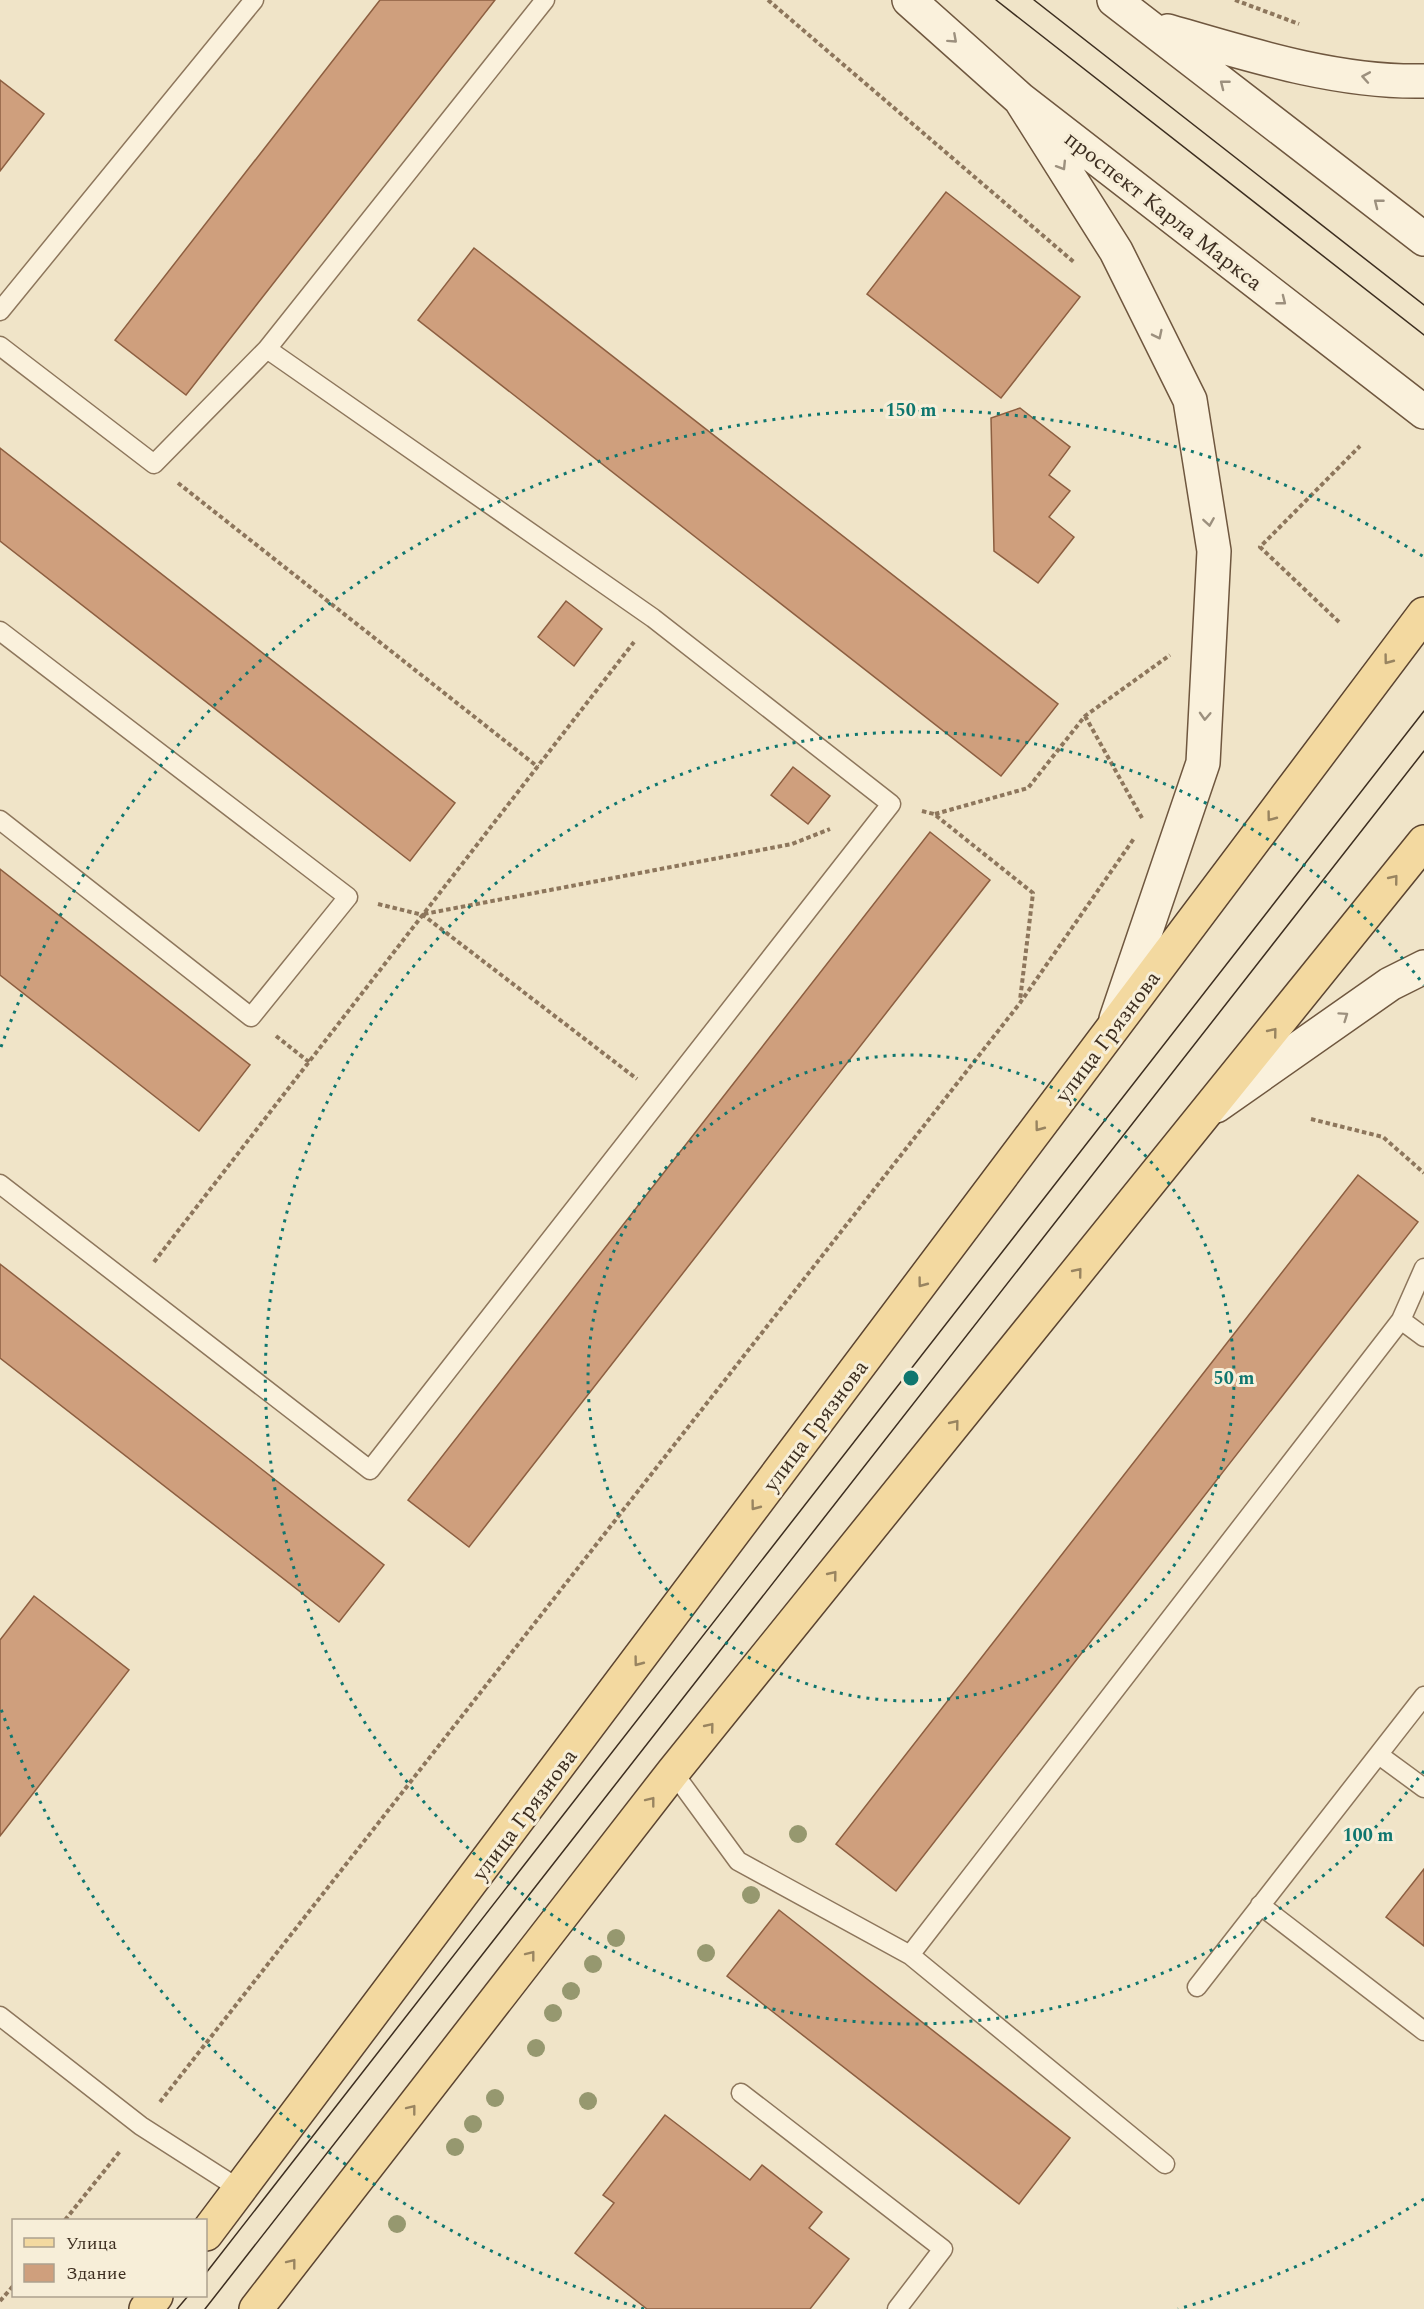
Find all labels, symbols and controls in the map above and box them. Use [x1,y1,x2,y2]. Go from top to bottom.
one-way arrow [946,32,957,43]
one-way arrow [1361,71,1371,84]
one-way arrow [1219,80,1230,91]
street label: проспект Карла Маркса [1057,123,1270,299]
one-way arrow [1055,160,1067,170]
one-way arrow [1373,200,1384,211]
one-way arrow [1275,294,1286,305]
one-way arrow [1151,329,1162,340]
text: 150 m [885,397,937,424]
one-way arrow [1202,516,1215,526]
one-way arrow [1384,654,1395,665]
one-way arrow [1199,711,1212,720]
one-way arrow [1267,810,1278,821]
one-way arrow [1387,875,1398,886]
street label: улица Грязнова [1047,964,1169,1111]
one-way arrow [1337,1012,1348,1023]
one-way arrow [1265,1027,1276,1038]
one-way arrow [1035,1120,1046,1131]
one-way arrow [1071,1268,1082,1279]
one-way arrow [918,1276,929,1287]
street label: улица Грязнова [755,1353,877,1500]
text: 50 m [1214,1365,1254,1392]
centre of rings [901,1368,921,1388]
one-way arrow [948,1420,959,1431]
one-way arrow [751,1499,762,1510]
one-way arrow [825,1571,836,1582]
one-way arrow [634,1655,645,1666]
one-way arrow [703,1723,714,1734]
street label: улица Грязнова [464,1742,586,1889]
one-way arrow [644,1797,655,1808]
text: 100 m [1342,1822,1394,1849]
one-way arrow [524,1951,535,1962]
one-way arrow [404,2105,415,2116]
legend [12,2219,207,2297]
text: Улица [66,2230,117,2257]
one-way arrow [285,2259,296,2270]
text: Здание [66,2260,126,2287]

